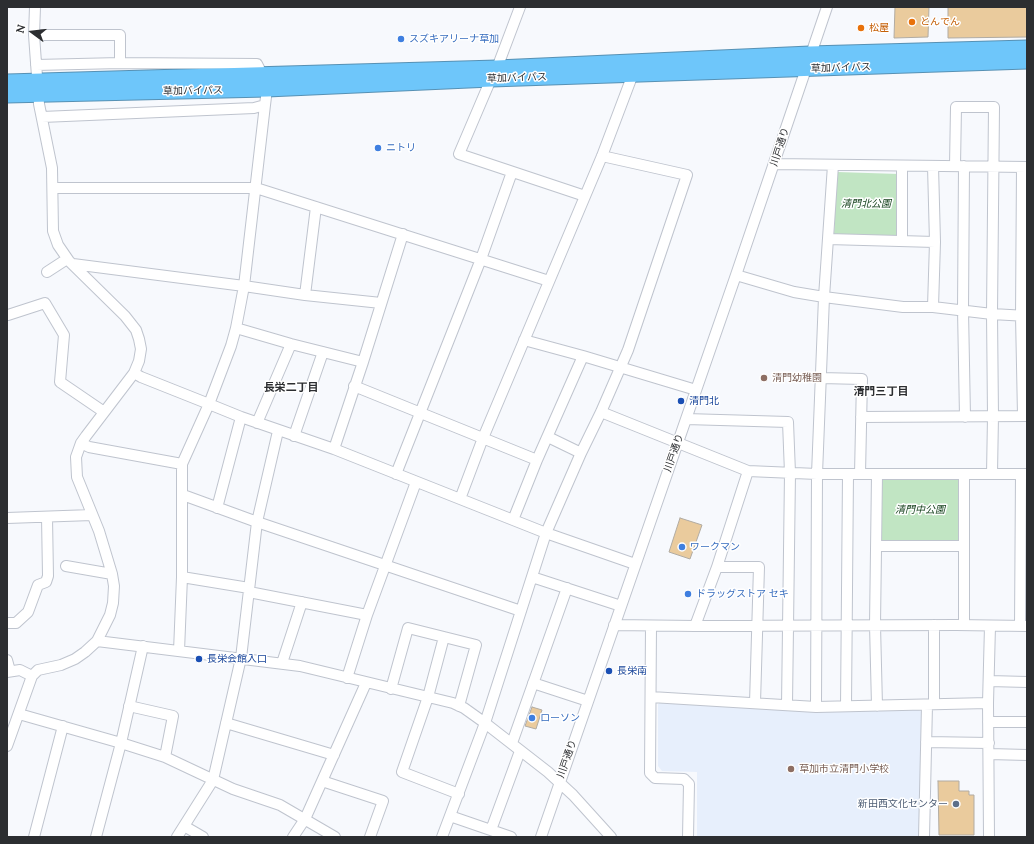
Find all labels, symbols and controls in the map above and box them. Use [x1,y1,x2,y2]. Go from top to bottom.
north arrow [12,12,52,52]
place label: とんでん [920,16,960,28]
marker: とんでん [907,17,917,27]
place label: 松屋 [869,22,889,34]
text: N [13,23,28,35]
marker: 松屋 [856,23,866,33]
place label: スズキアリーナ草加 [409,33,499,45]
marker: スズキアリーナ草加 [396,34,406,44]
street label: 草加バイパス [811,61,871,75]
street label: 草加バイパス [487,71,547,85]
street label: 草加バイパス [163,84,223,98]
street label: 川戸通り [768,126,792,168]
place label: ニトリ [386,142,416,154]
marker: ニトリ [373,143,383,153]
park label: 清門北公園 [841,198,891,210]
place label: 清門幼稚園 [772,372,822,384]
marker: 清門幼稚園 [759,373,769,383]
district label: 長栄二丁目 [264,381,318,395]
district label: 清門三丁目 [854,385,908,399]
place label: 清門北 [689,395,719,407]
marker: 清門北 [676,396,686,406]
street label: 川戸通り [662,432,686,474]
park label: 清門中公園 [895,504,945,516]
place label: ワークマン [690,541,740,553]
marker: ワークマン [677,542,687,552]
place label: ドラッグストア セキ [696,588,789,600]
marker: ドラッグストア セキ [683,589,693,599]
place label: 長栄会館入口 [207,653,267,665]
marker: 長栄会館入口 [194,654,204,664]
place label: 長栄南 [617,665,647,677]
marker: 長栄南 [604,666,614,676]
place label: ローソン [540,712,580,724]
marker: ローソン [527,713,537,723]
street label: 川戸通り [555,738,579,780]
place label: 草加市立清門小学校 [799,763,889,775]
marker: 草加市立清門小学校 [786,764,796,774]
place label: 新田西文化センター [858,798,948,810]
marker: 新田西文化センター [951,799,961,809]

